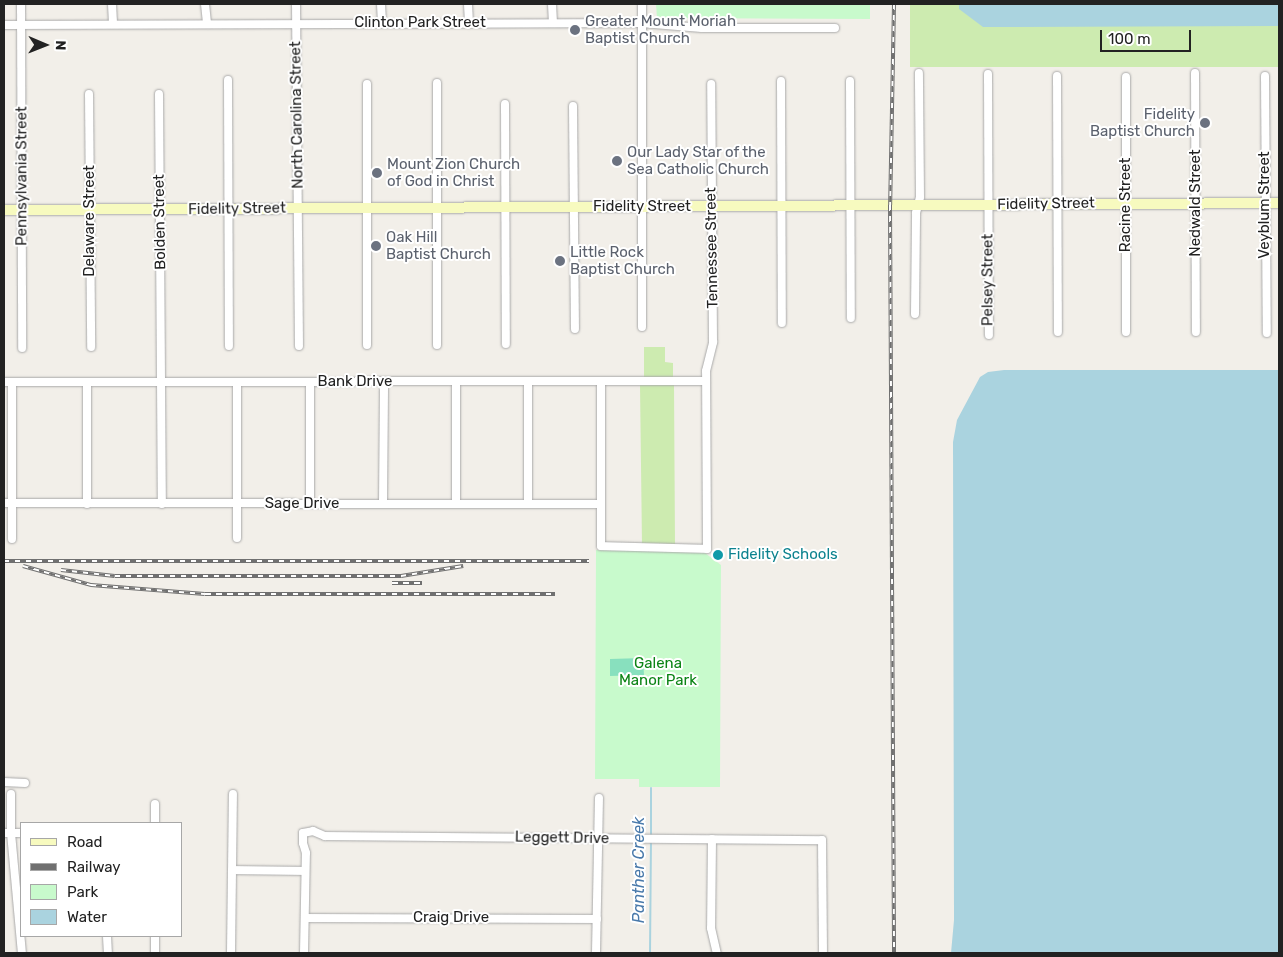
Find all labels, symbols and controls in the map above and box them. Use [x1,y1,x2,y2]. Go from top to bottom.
place label: Greater Mount Moriah Baptist Church [585,12,736,47]
street label: Clinton Park Street [354,14,486,32]
north arrow [20,20,70,70]
scale bar [1103,20,1194,52]
marker: Greater Mount Moriah Baptist Church [569,24,581,36]
text: 100 m [1108,30,1150,48]
text: N [52,40,69,50]
street label: North Carolina Street [287,41,307,189]
place label: Fidelity Baptist Church [1090,105,1195,140]
street label: Pennsylvania Street [13,106,31,246]
marker: Fidelity Baptist Church [1199,117,1211,129]
place label: Our Lady Star of the Sea Catholic Church [627,143,769,178]
street label: Nedwald Street [1187,149,1205,257]
street label: Veyblum Street [1256,151,1274,259]
place label: Mount Zion Church of God in Christ [387,155,520,190]
marker: Our Lady Star of the Sea Catholic Church [611,155,623,167]
street label: Racine Street [1117,158,1135,252]
street label: Delaware Street [81,165,99,277]
marker: Mount Zion Church of God in Christ [371,167,383,179]
street label: Bolden Street [150,174,170,270]
street label: Tennessee Street [702,187,722,309]
street label: Fidelity Street [997,194,1095,214]
street label: Fidelity Street [593,198,691,216]
street label: Fidelity Street [188,199,286,219]
place label: Oak Hill Baptist Church [386,228,491,263]
street label: Pelsey Street [979,234,997,326]
marker: Oak Hill Baptist Church [370,240,382,252]
place label: Little Rock Baptist Church [570,243,675,278]
marker: Little Rock Baptist Church [554,255,566,267]
street label: Bank Drive [318,373,392,391]
street label: Sage Drive [265,495,339,513]
place label: Fidelity Schools [728,546,838,564]
marker: Fidelity Schools [712,549,724,561]
park label: Galena Manor Park [619,654,697,689]
water label: Panther Creek [629,817,649,923]
legend [20,822,182,937]
street label: Leggett Drive [515,828,609,848]
text: Road [67,833,103,851]
text: Railway [67,858,121,876]
text: Park [67,883,98,901]
text: Water [67,908,107,926]
street label: Craig Drive [413,909,489,927]

